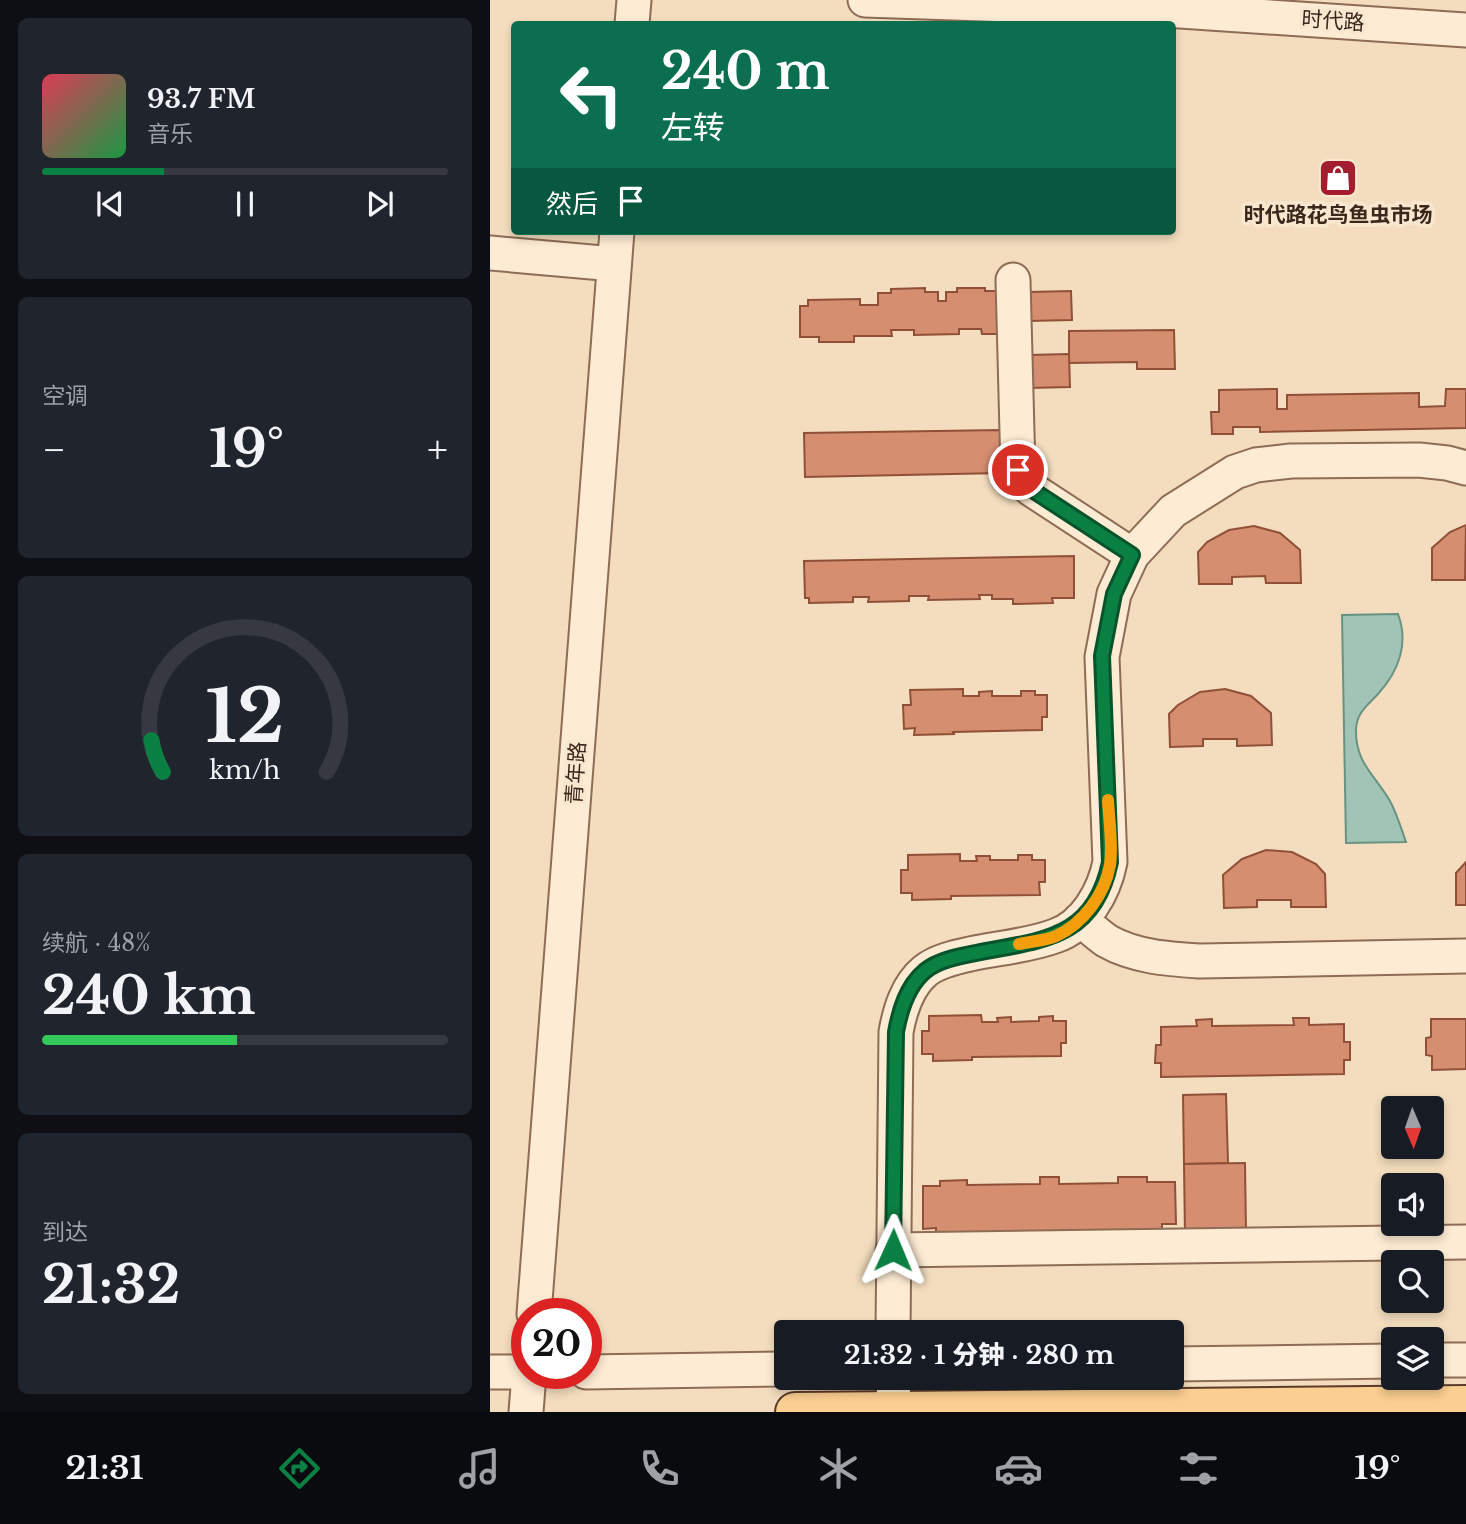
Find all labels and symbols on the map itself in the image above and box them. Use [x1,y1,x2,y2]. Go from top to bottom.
street label: 时代路 [1301,6,1365,36]
shop icon: 时代路花鸟鱼虫市场 [1317,157,1359,199]
place label: 时代路花鸟鱼虫市场 [1244,202,1433,228]
pin [988,440,1048,500]
street label: 青年路 [561,741,591,805]
north arrow [1381,1096,1444,1158]
position arrow [856,1213,930,1287]
speed limit sign: 20 [511,1298,602,1389]

